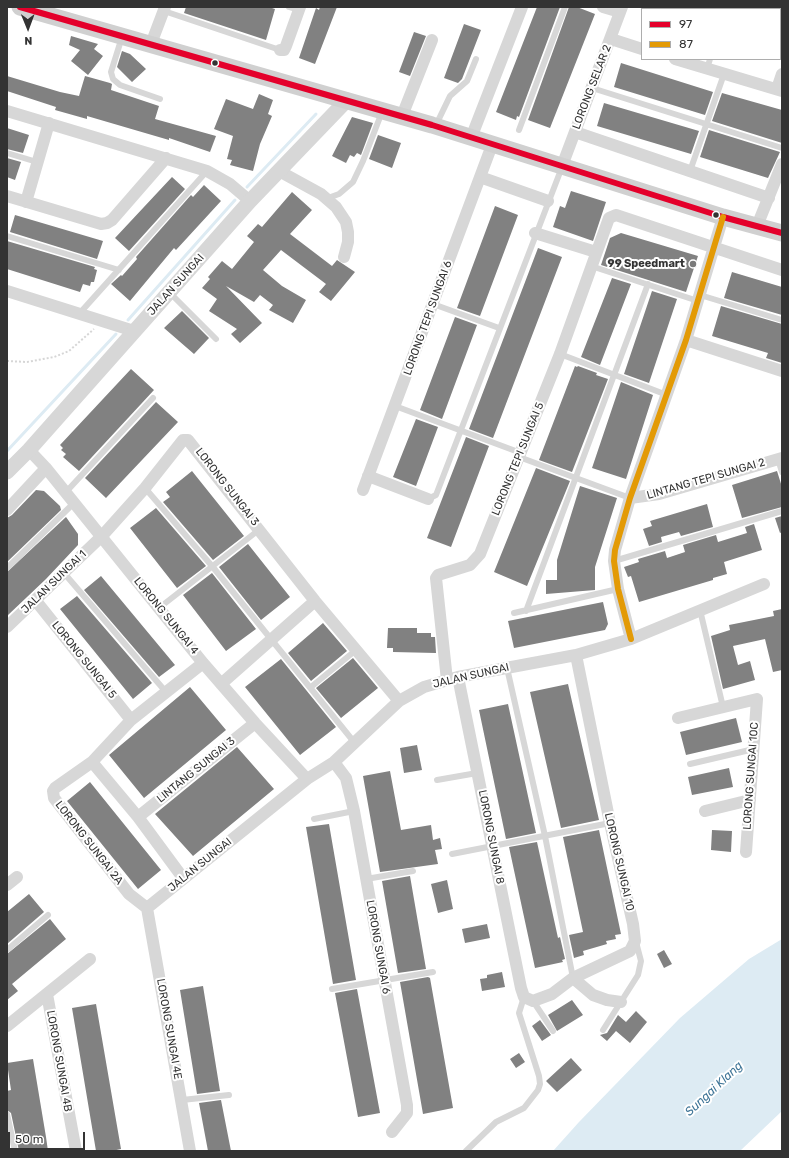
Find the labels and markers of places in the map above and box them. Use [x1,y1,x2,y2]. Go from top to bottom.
unlabelled marker [210,58,220,68]
unlabelled marker [711,210,721,220]
place label: 99 Speedmart [608,257,685,271]
marker: 99 Speedmart [688,259,698,269]

